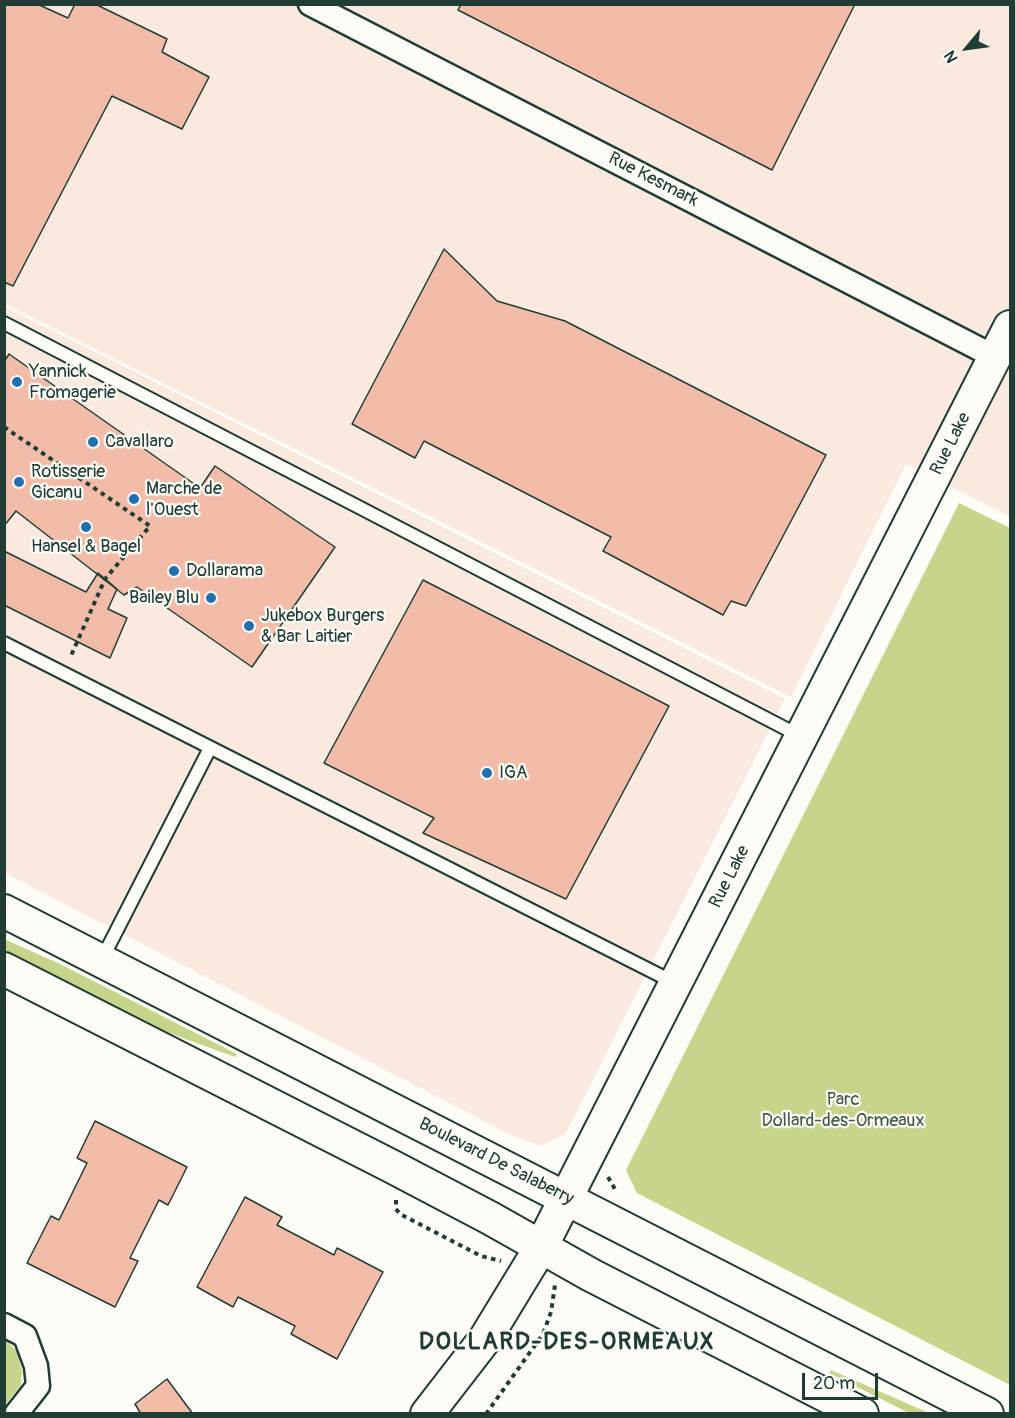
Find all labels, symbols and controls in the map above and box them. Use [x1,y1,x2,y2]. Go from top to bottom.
north arrow [937,18,997,78]
text: N [940,47,963,66]
street label: Rue Kesmark [604,148,702,212]
place label: Yannick Fromagerie [29,361,116,404]
marker: Yannick Fromagerie [10,375,24,389]
street label: Rue Lake [926,409,976,479]
place label: Cavallaro [105,431,174,453]
marker: Cavallaro [86,435,100,449]
place label: Rotisserie Gicanu [31,461,105,504]
marker: Rotisserie Gicanu [12,475,26,489]
place label: Marche de l'Ouest [146,478,222,520]
marker: Marche de l'Ouest [127,492,141,506]
marker: Hansel & Bagel [79,520,93,534]
place label: Hansel & Bagel [31,536,141,558]
place label: Dollarama [186,560,263,582]
marker: Dollarama [167,564,181,578]
place label: Bailey Blu [129,587,199,609]
marker: Bailey Blu [204,591,218,605]
place label: Jukebox Burgers & Bar Laitier [261,605,384,648]
marker: Jukebox Burgers & Bar Laitier [242,619,256,633]
place label: IGA [499,762,528,784]
marker: IGA [480,766,494,780]
street label: Rue Lake [705,842,755,912]
park label: Parc Dollard-des-Ormeaux [762,1089,924,1132]
street label: Boulevard De Salaberry [415,1114,577,1210]
district label: DOLLARD-DES-ORMEAUX [419,1329,715,1357]
scale bar [805,1361,882,1399]
text: 20 m [813,1372,855,1395]

